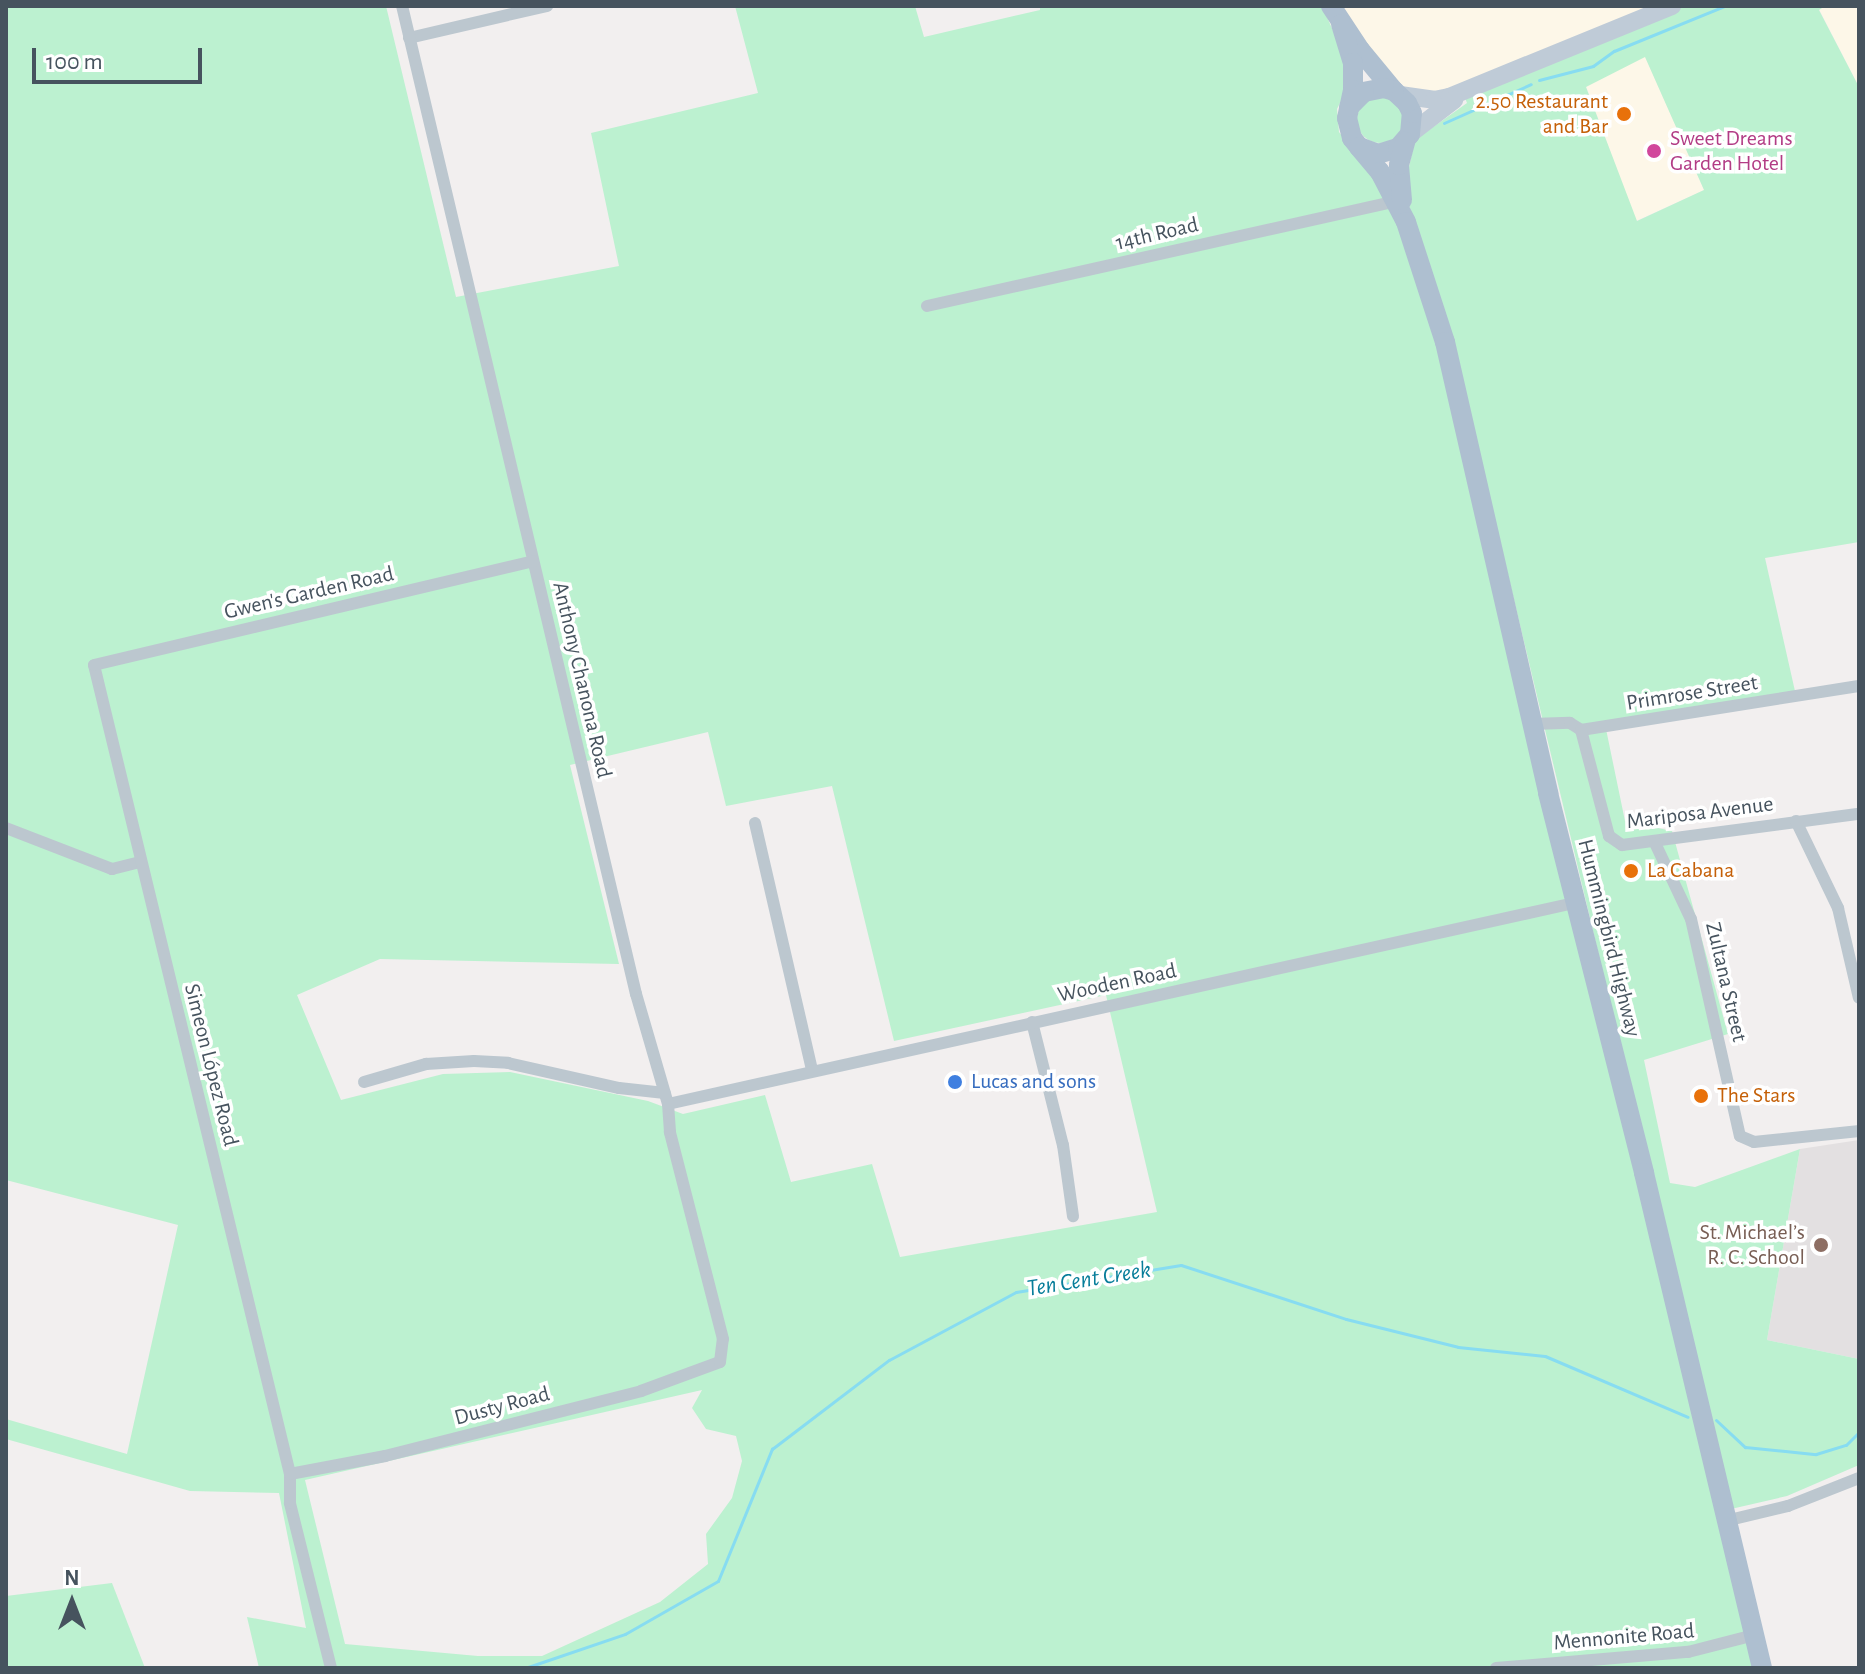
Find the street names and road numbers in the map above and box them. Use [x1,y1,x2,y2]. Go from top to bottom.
street label: 14th Road [1113,212,1201,256]
street label: Gwen's Garden Road [222,561,396,625]
street label: Anthony Chanona Road [547,579,617,781]
street label: Primrose Street [1624,670,1760,716]
street label: Mariposa Avenue [1625,791,1775,835]
street label: Hummingbird Highway [1572,836,1646,1040]
street label: Zultana Street [1699,920,1753,1044]
street label: Wooden Road [1055,958,1179,1008]
street label: Simeon López Road [178,981,244,1149]
street label: Dusty Road [452,1381,552,1431]
street label: Mennonite Road [1553,1618,1695,1656]

